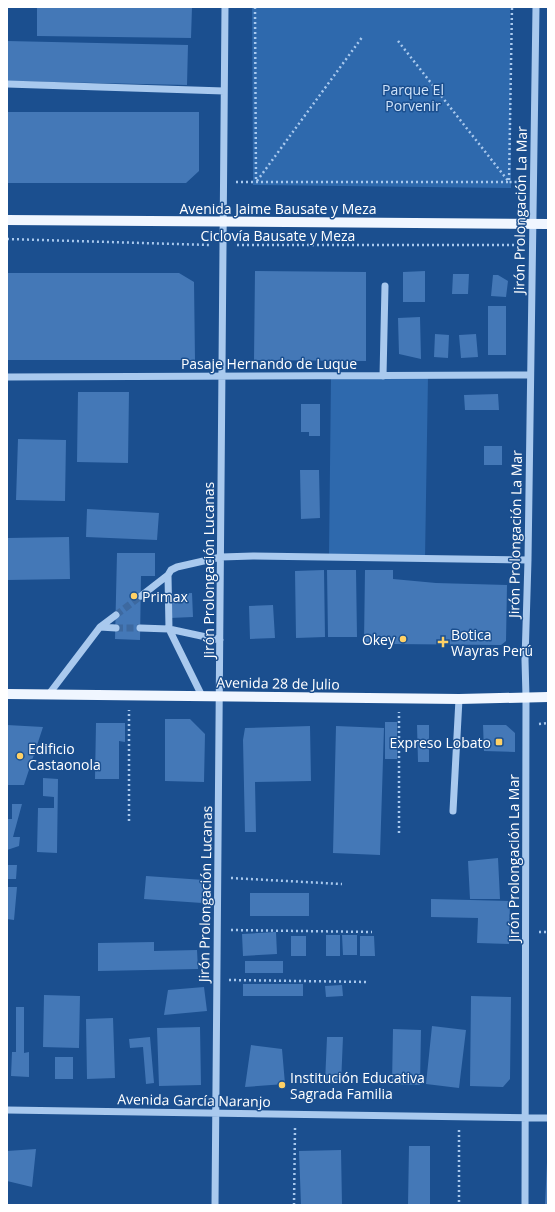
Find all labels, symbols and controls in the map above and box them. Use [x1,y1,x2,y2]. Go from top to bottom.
park label: Parque El Porvenir [382,80,444,115]
street label: Jirón Prolongación La Mar [509,126,531,296]
street label: Avenida Jaime Bausate y Meza [179,199,377,218]
street label: Ciclovía Bausate y Meza [201,226,355,245]
street label: Pasaje Hernando de Luque [181,354,357,373]
street label: Jirón Prolongación La Mar [504,450,526,620]
street label: Jirón Prolongación Lucanas [199,481,218,660]
place label: Primax [142,587,188,606]
marker: Primax [129,591,139,601]
place label: Botica Wayras Perú [451,625,533,660]
place label: Okey [362,630,396,649]
marker: Okey [398,634,408,644]
marker: Botica Wayras Perú [438,637,448,647]
street label: Avenida 28 de Julio [216,672,340,694]
place label: Expreso Lobato [390,733,491,752]
marker: Expreso Lobato [494,737,504,747]
place label: Edificio Castaonola [28,739,101,774]
marker: Edificio Castaonola [15,751,25,761]
street label: Jirón Prolongación La Mar [504,774,523,944]
street label: Jirón Prolongación Lucanas [194,805,216,984]
place label: Institución Educativa Sagrada Familia [290,1068,425,1103]
marker: Institución Educativa Sagrada Familia [277,1080,287,1090]
street label: Avenida García Naranjo [117,1089,271,1111]

